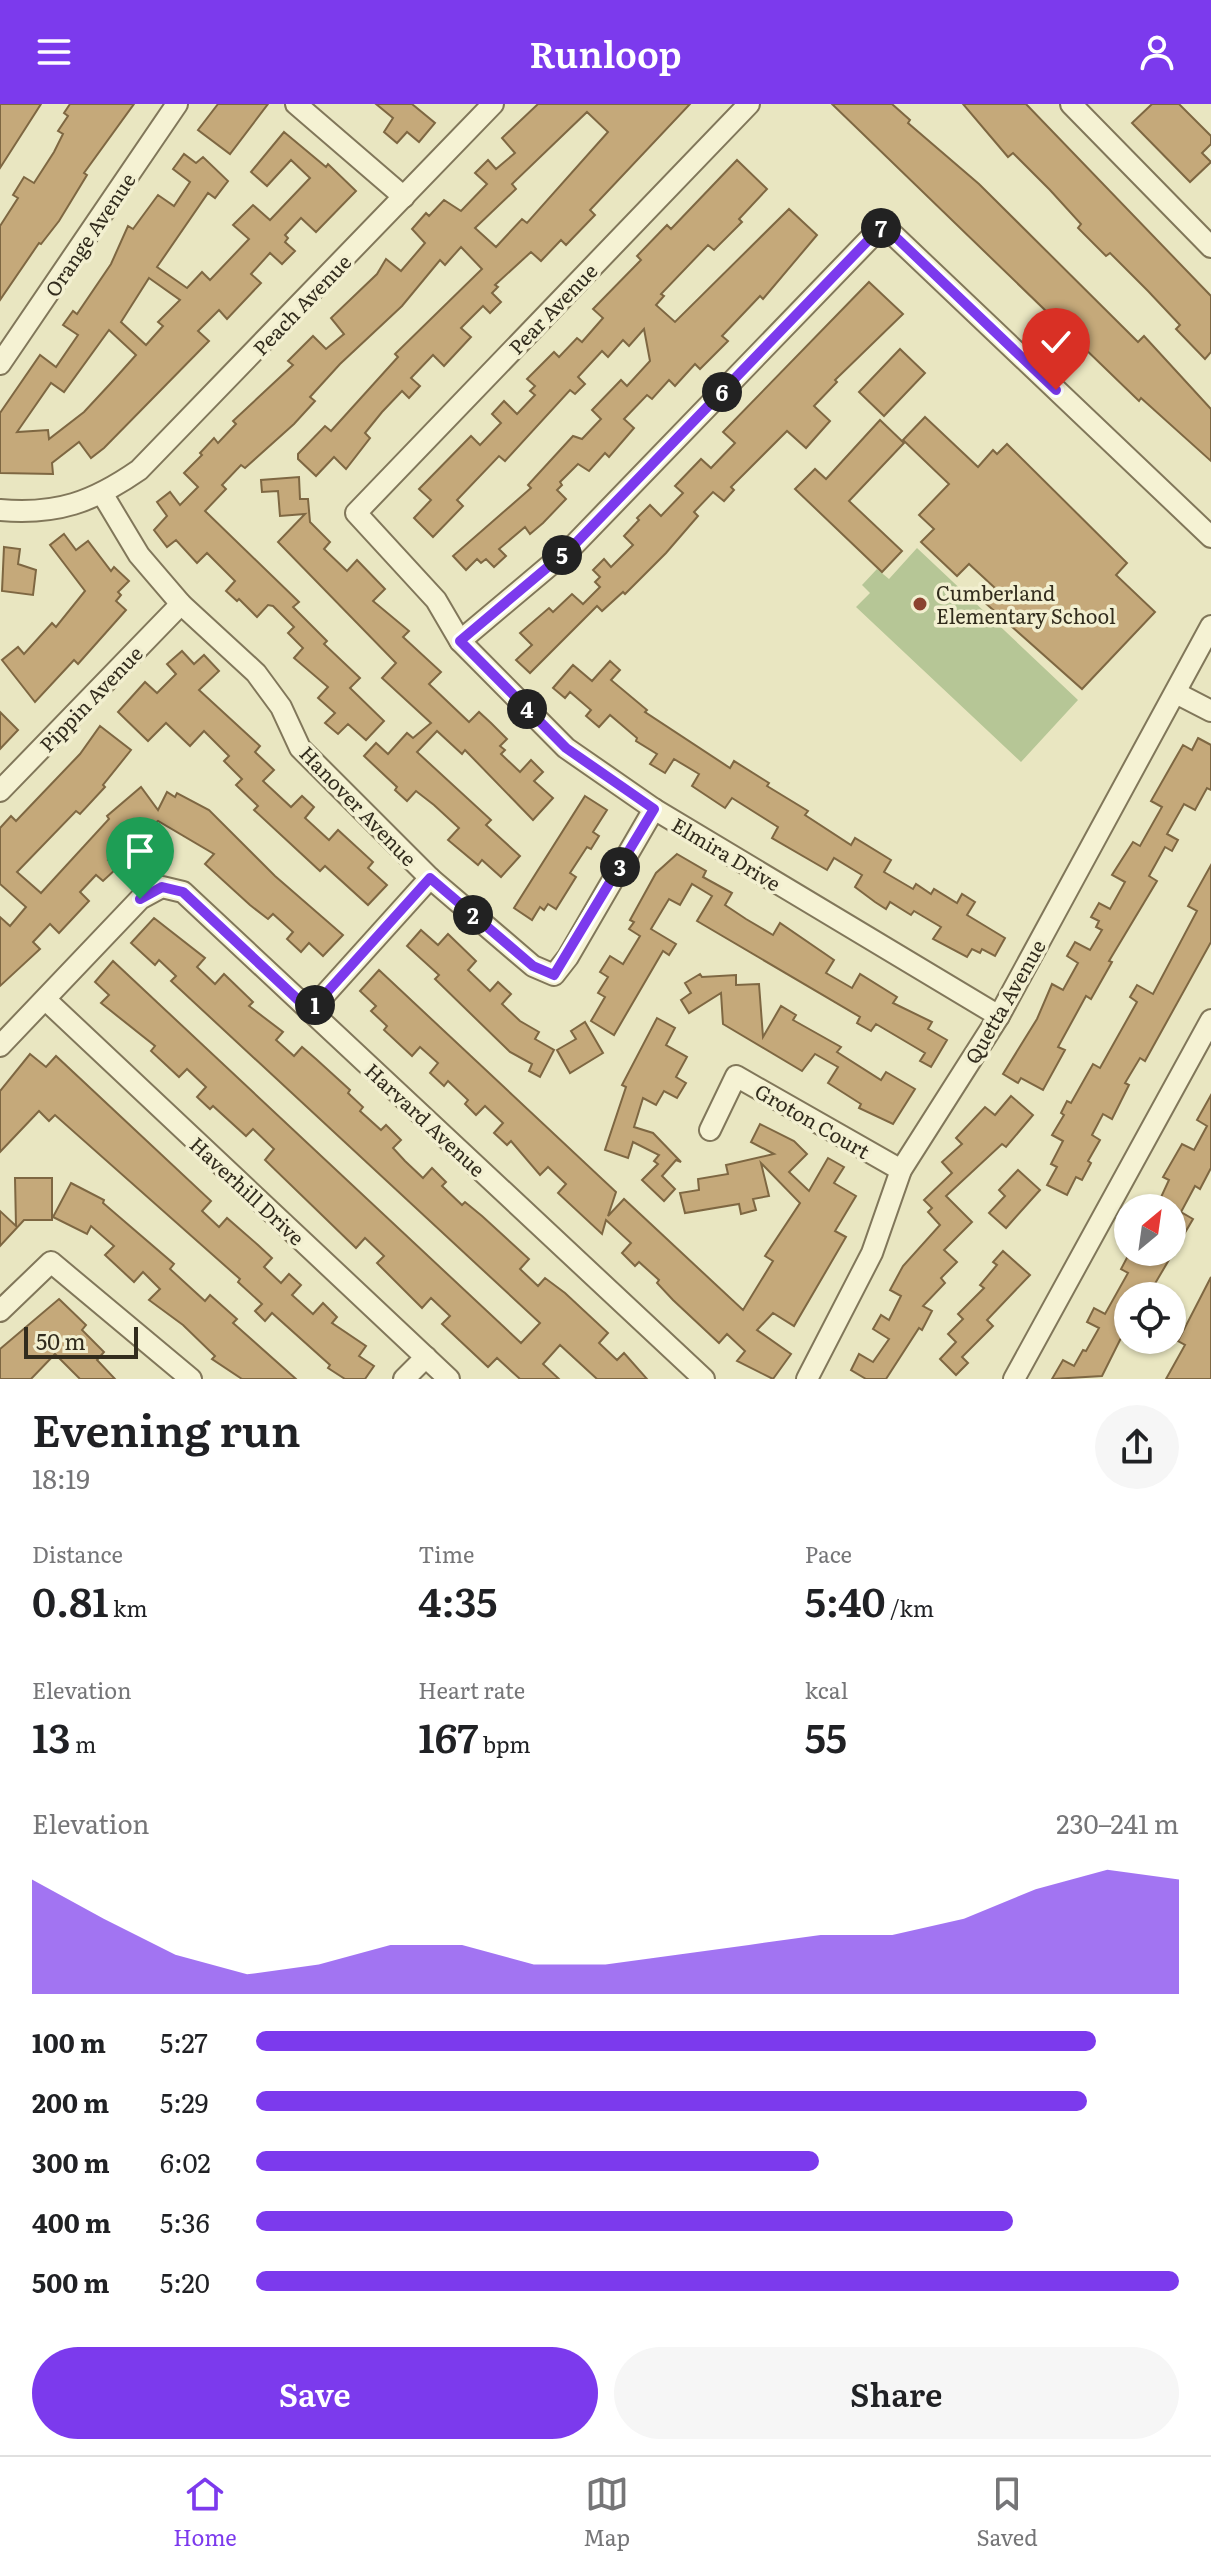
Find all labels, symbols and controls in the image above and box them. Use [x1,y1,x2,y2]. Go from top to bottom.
text: Runloop [529,26,682,79]
icon: menu [32,30,76,74]
icon: person [1135,30,1179,74]
street label: Orange Avenue [36,166,142,302]
pin: 7 [861,208,901,248]
text: 7 [875,211,887,244]
street label: Peach Avenue [245,247,357,361]
street label: Pear Avenue [501,256,603,360]
pin [1022,308,1090,390]
icon: check [1034,320,1078,364]
pin: 6 [702,372,742,412]
text: 6 [716,375,728,408]
pin: 5 [542,535,582,575]
text: 5 [556,538,568,571]
place label: Cumberland Elementary School [936,577,1116,630]
marker: Cumberland Elementary School [911,595,929,613]
street label: Pippin Avenue [32,638,148,758]
pin: 4 [507,689,547,729]
text: 4 [520,692,534,725]
street label: Hanover Avenue [294,738,424,872]
street label: Elmira Drive [667,809,787,897]
pin [106,817,174,899]
icon: arrive [118,829,162,873]
pin: 3 [600,847,640,887]
text: 3 [614,850,626,883]
pin: 2 [453,895,493,935]
text: 2 [467,898,479,931]
street label: Quetta Avenue [956,933,1052,1069]
pin: 1 [295,985,335,1025]
text: 1 [310,988,320,1021]
street label: Harvard Avenue [359,1055,493,1183]
street label: Groton Court [750,1075,876,1165]
street label: Haverhill Drive [184,1129,312,1251]
north arrow [1114,1194,1186,1266]
map controls [1114,1194,1186,1354]
button: locate [1114,1282,1186,1354]
scale bar [24,1323,138,1359]
text: 50 m [36,1324,86,1357]
text: Evening run [32,1395,301,1461]
button: share [1095,1405,1179,1489]
text: 18:19 [32,1458,90,1497]
text: Distance [32,1537,123,1570]
text: Time [418,1537,474,1570]
text: Pace [805,1537,852,1570]
text: 0.81 [32,1570,109,1629]
text: 4:35 [418,1570,498,1629]
text: 5:40 [805,1570,886,1629]
text: km [109,1591,148,1624]
text: /km [886,1591,934,1624]
text: Elevation [32,1673,131,1706]
text: Heart rate [418,1673,525,1706]
text: kcal [805,1673,848,1706]
text: 13 [32,1706,70,1765]
text: 167 [418,1706,478,1765]
text: 55 [805,1706,847,1765]
text: m [70,1727,96,1760]
text: bpm [478,1727,531,1760]
text: Elevation [32,1803,150,1842]
text: 230–241 m [1056,1803,1179,1842]
text: 100 m [32,2022,106,2061]
text: 5:27 [160,2022,208,2061]
text: 200 m [32,2082,109,2121]
text: 5:29 [160,2082,208,2121]
text: 300 m [32,2142,110,2181]
text: 6:02 [160,2142,211,2181]
text: 400 m [32,2202,111,2241]
text: 5:36 [160,2202,210,2241]
text: 500 m [32,2262,109,2301]
text: 5:20 [160,2262,210,2301]
button: Save [32,2347,598,2439]
button: Share [614,2347,1179,2439]
tab: Home [173,2472,237,2553]
tab: Map [583,2472,630,2553]
tab: Saved [976,2472,1038,2553]

